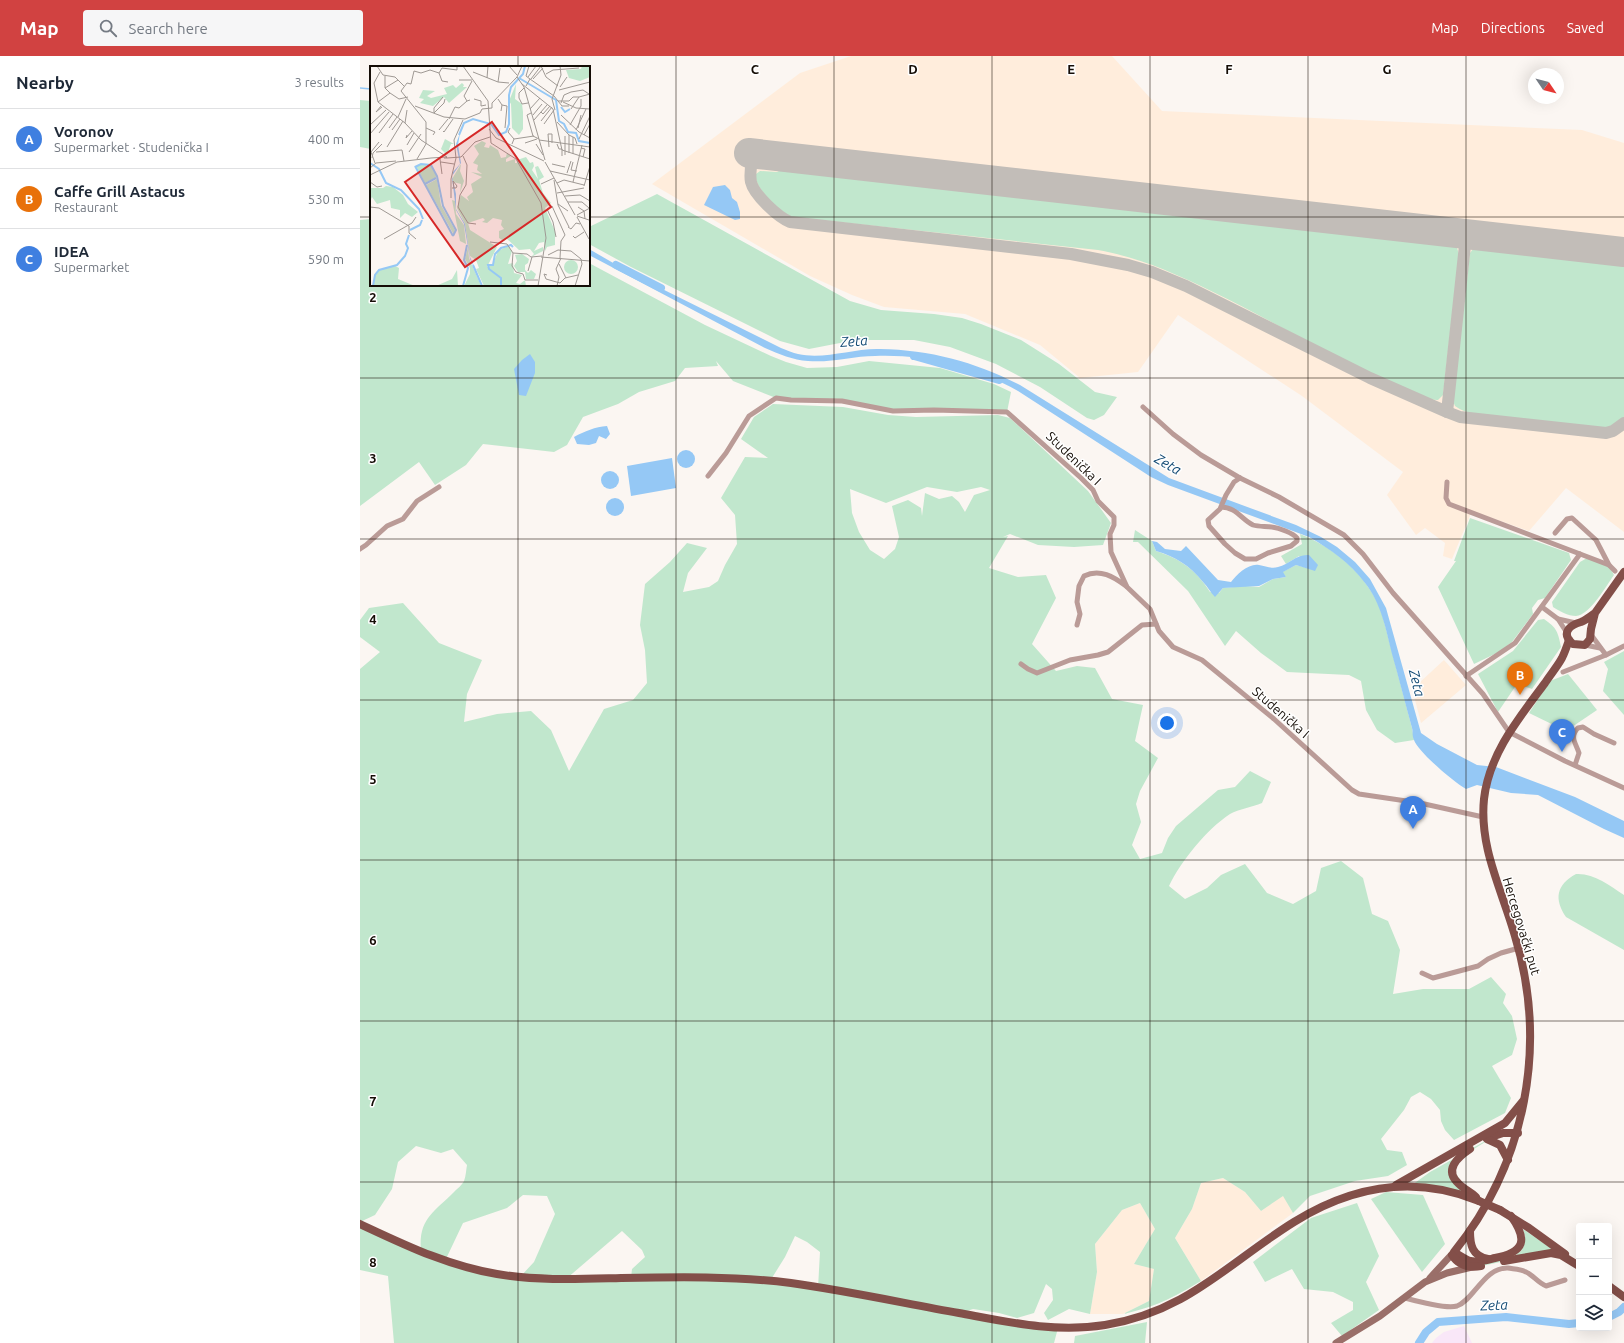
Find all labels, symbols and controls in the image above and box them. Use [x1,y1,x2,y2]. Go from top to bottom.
search box [83,10,363,46]
text: Map [20,17,59,39]
icon: search [97,17,119,39]
text: Search here [129,20,208,37]
text: Map [1431,20,1459,36]
text: Directions [1481,20,1545,36]
text: Saved [1567,20,1604,36]
text: C [751,62,760,76]
text: D [908,62,918,76]
text: E [1067,62,1075,76]
text: F [1225,62,1233,76]
text: G [1383,62,1392,76]
inset map [370,66,590,286]
north arrow [1528,68,1564,104]
text: Nearby [16,73,74,92]
text: 3 results [294,75,344,89]
text: Voronov [54,123,114,140]
text: A [24,132,34,146]
text: 400 m [308,132,344,146]
text: Supermarket · Studenička I [54,140,209,154]
text: Caffe Grill Astacus [54,183,185,200]
text: B [25,192,33,206]
text: 530 m [308,192,344,206]
text: Restaurant [54,200,118,214]
text: IDEA [54,243,89,260]
text: C [25,252,33,266]
text: 590 m [308,252,344,266]
text: Supermarket [54,260,129,274]
text: 2 [369,290,377,304]
water label: Zeta [839,332,869,350]
street label: Studenička I [1044,429,1104,487]
water label: Zeta [1151,450,1184,478]
text: 3 [369,451,377,465]
text: 4 [369,612,377,626]
pin: B [1507,662,1533,695]
water label: Zeta [1406,667,1428,699]
street label: Studenička I [1250,684,1312,740]
your location [1157,713,1177,733]
pin: C [1549,719,1575,752]
text: 5 [369,772,377,786]
pin: A [1400,796,1426,829]
street label: Hercegovački put [1500,876,1544,976]
text: 6 [369,933,377,947]
text: 7 [369,1094,377,1108]
map controls [1576,1223,1612,1331]
button: + [1576,1223,1612,1259]
text: 8 [369,1255,377,1269]
button: − [1576,1259,1612,1295]
button: layers [1576,1295,1612,1331]
water label: Zeta [1479,1297,1508,1314]

